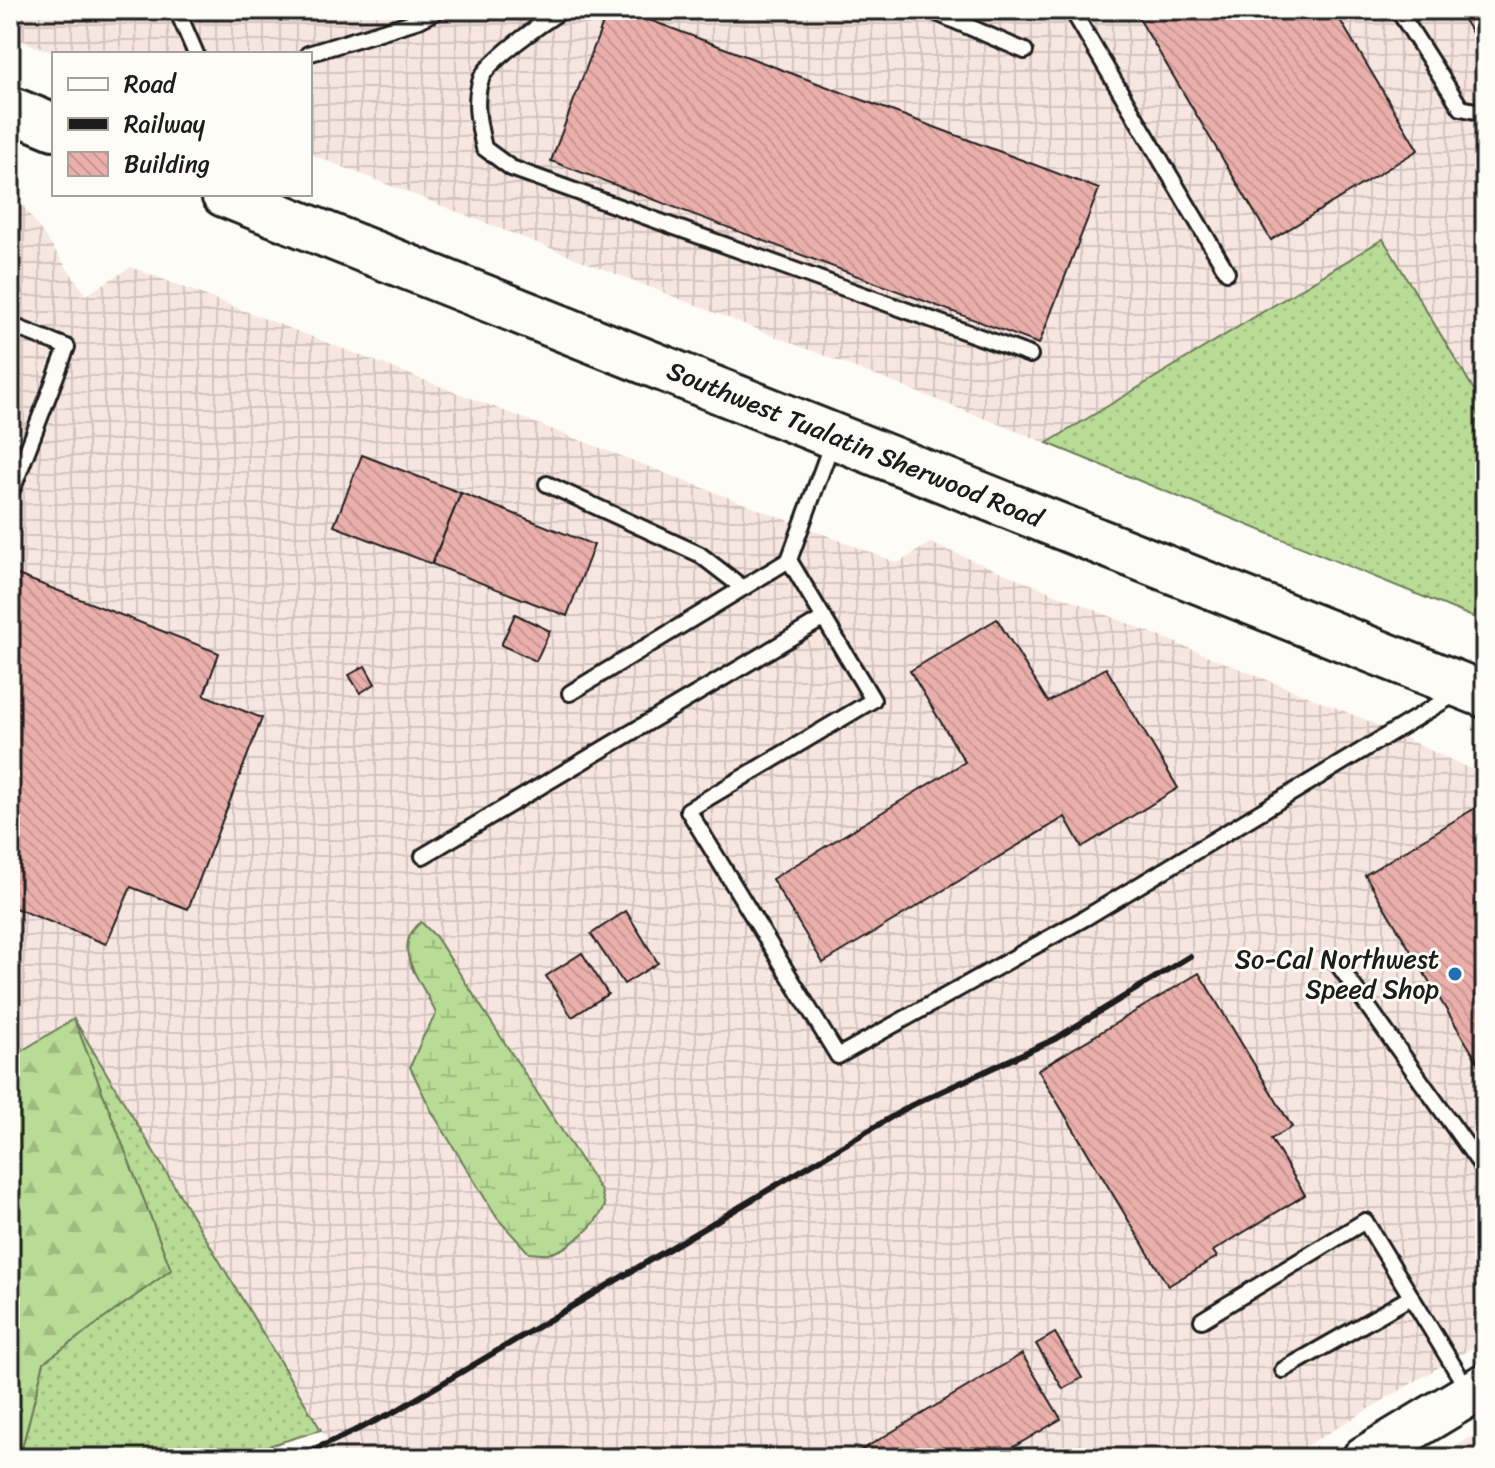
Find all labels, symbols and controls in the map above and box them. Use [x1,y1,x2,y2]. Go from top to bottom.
legend [52,52,312,196]
text: Road [124,63,178,105]
text: Railway [124,103,206,145]
text: Building [124,143,210,185]
street label: Southwest Tualatin Sherwood Road [660,347,1052,542]
place label: So-Cal Northwest Speed Shop [1235,936,1439,1012]
marker: So-Cal Northwest Speed Shop [1446,965,1464,983]

